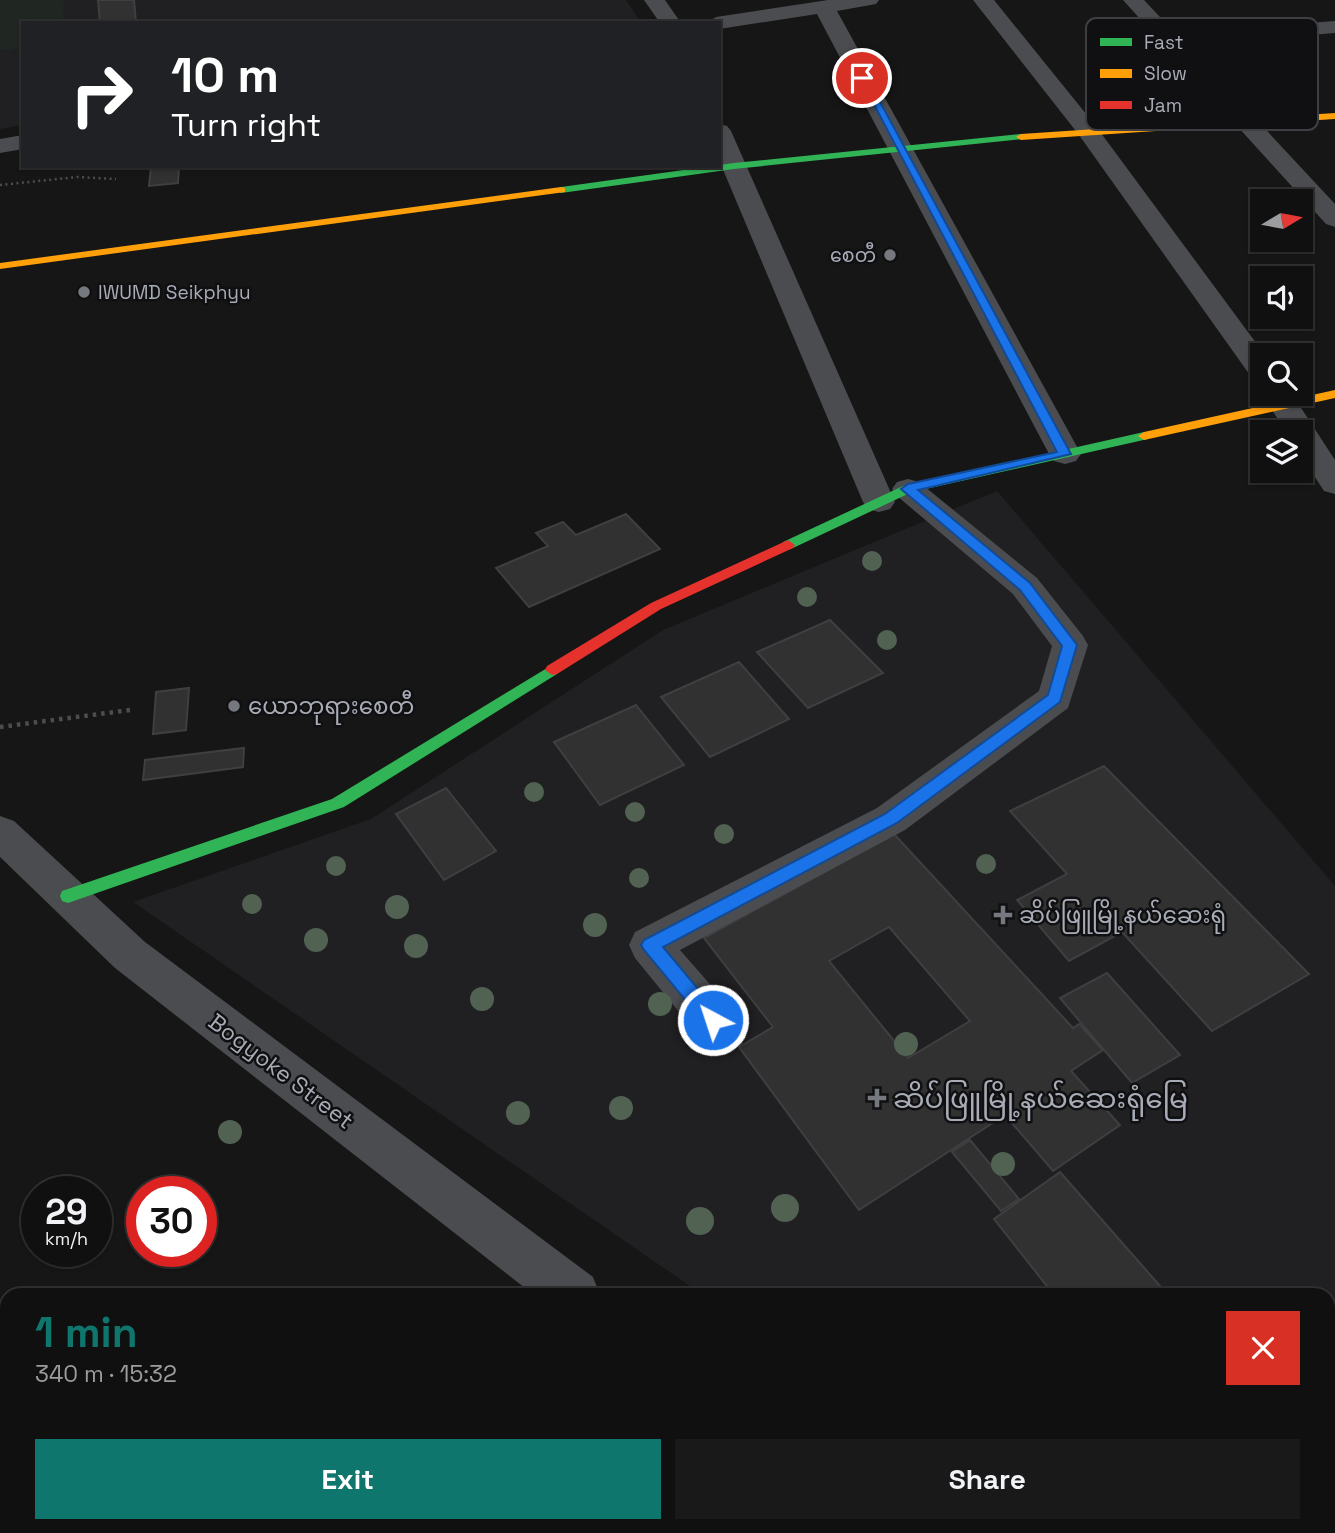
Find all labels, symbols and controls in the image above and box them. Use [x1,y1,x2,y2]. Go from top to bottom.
legend [1086,18,1318,130]
text: Fast [1144,30,1184,55]
text: 10 m [171,44,279,106]
pin [832,48,892,108]
icon: right [56,49,147,140]
icon: arrive [843,59,881,97]
text: Slow [1144,61,1187,86]
text: Jam [1144,93,1182,118]
text: Turn right [171,105,321,145]
north arrow [1250,189,1312,252]
map controls [1250,189,1313,483]
place label: စေတီ [830,241,876,268]
marker: စေတီ [882,247,898,263]
button: sound [1250,266,1313,329]
place label: IWUMD Seikphyu [98,280,251,305]
marker: IWUMD Seikphyu [76,284,92,300]
button: search [1250,343,1313,406]
button: layers [1250,420,1313,483]
place label: ယောဘုရားစေတီ [248,690,414,725]
marker: ယောဘုရားစေတီ [226,698,242,714]
place label: ဆိပ်ဖြူမြို့နယ်ဆေးရုံ [1019,899,1226,934]
marker: ဆိပ်ဖြူမြို့နယ်ဆေးရုံ [993,905,1013,925]
position arrow [676,983,750,1057]
street label: Bogyoke Street [202,1007,360,1135]
place label: ဆိပ်ဖြူမြို့နယ်ဆေးရုံမြေ [893,1080,1188,1121]
marker: ဆိပ်ဖြူမြို့နယ်ဆေးရုံမြေ [867,1088,887,1108]
speed limit sign: 30 [126,1176,217,1267]
text: 29 [45,1190,88,1234]
text: km/h [45,1227,88,1250]
text: 1 min [35,1306,138,1359]
button: close [1226,1311,1300,1385]
text: 340 m · 15:32 [35,1359,177,1389]
button: Exit [35,1439,661,1519]
button: Share [675,1439,1300,1519]

